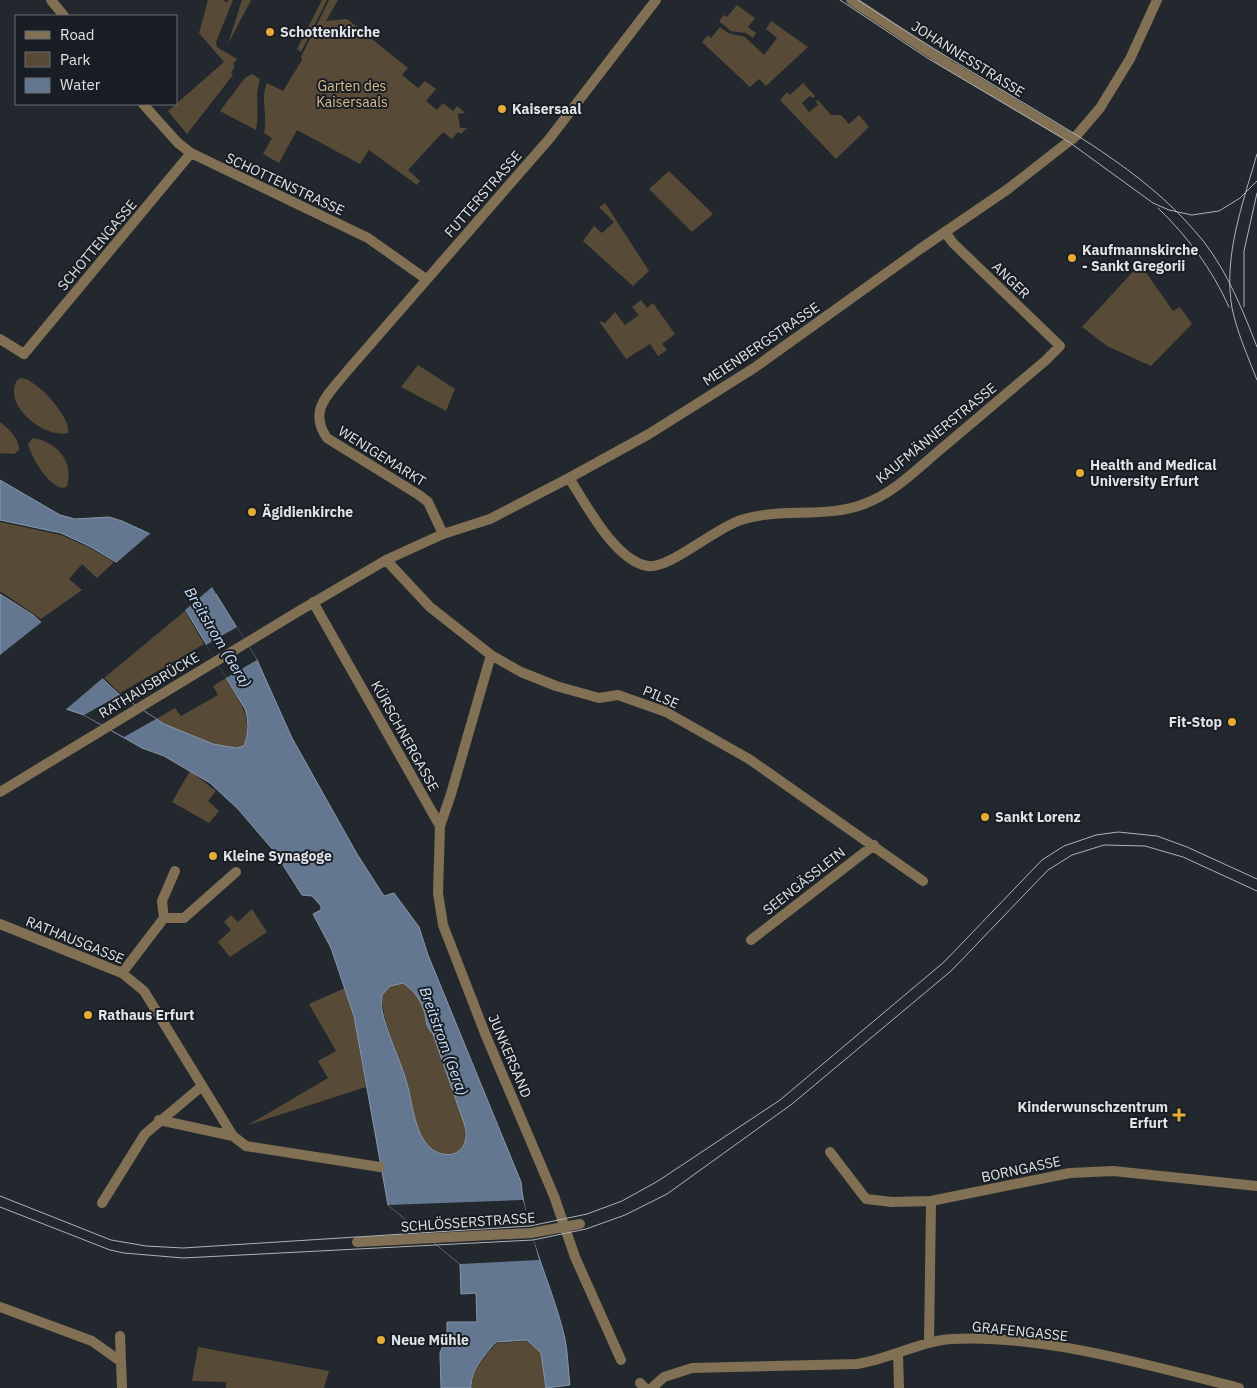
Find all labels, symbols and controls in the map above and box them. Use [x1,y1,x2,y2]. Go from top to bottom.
legend [15,15,178,105]
street label: JOHANNESSTRASSE [908,17,1028,101]
place label: Schottenkirche [280,23,380,41]
text: Road [60,25,95,44]
marker: Schottenkirche [264,26,276,38]
text: Park [60,50,90,69]
text: Water [60,75,101,94]
park label: Garten des Kaisersaals [316,77,388,111]
place label: Kaisersaal [512,100,581,118]
marker: Kaisersaal [496,103,508,115]
street label: FUTTERSTRASSE [440,147,526,241]
street label: SCHOTTENSTRASSE [223,149,347,219]
street label: SCHOTTENGASSE [54,196,140,294]
place label: Kaufmannskirche - Sankt Gregorii [1082,241,1198,275]
marker: Kaufmannskirche - Sankt Gregorii [1066,252,1078,264]
street label: ANGER [988,258,1034,302]
street label: MEIENBERGSTRASSE [699,298,823,390]
street label: KAUFMÄNNERSTRASSE [872,379,1000,487]
street label: WENIGEMARKT [335,422,429,490]
place label: Health and Medical University Erfurt [1090,456,1217,490]
marker: Health and Medical University Erfurt [1074,467,1086,479]
place label: Ägidienkirche [262,503,353,521]
marker: Ägidienkirche [246,506,258,518]
water label: Breitstrom (Gera) [180,583,256,691]
street label: RATHAUSBRÜCKE [95,648,203,722]
street label: KÜRSCHNERGASSE [367,677,443,795]
street label: PILSE [640,681,682,713]
place label: Fit-Stop [1169,713,1222,731]
marker: Fit-Stop [1226,716,1238,728]
place label: Sankt Lorenz [995,808,1081,826]
marker: Sankt Lorenz [979,811,991,823]
street label: SEENGÄSSLEIN [759,843,849,919]
place label: Kleine Synagoge [223,847,332,865]
marker: Kleine Synagoge [207,850,219,862]
street label: RATHAUSGASSE [23,912,127,968]
water label: Breitstrom (Gera) [416,984,472,1098]
place label: Rathaus Erfurt [98,1006,194,1024]
marker: Rathaus Erfurt [82,1009,94,1021]
street label: JUNKERSAND [484,1012,536,1100]
place label: Kinderwunschzentrum Erfurt [1018,1098,1168,1132]
marker: Kinderwunschzentrum Erfurt [1172,1108,1186,1122]
street label: BORNGASSE [980,1152,1062,1186]
street label: SCHLÖSSERSTRASSE [400,1208,536,1236]
street label: GRAFENGASSE [971,1317,1069,1345]
place label: Neue Mühle [391,1331,469,1349]
marker: Neue Mühle [375,1334,387,1346]

